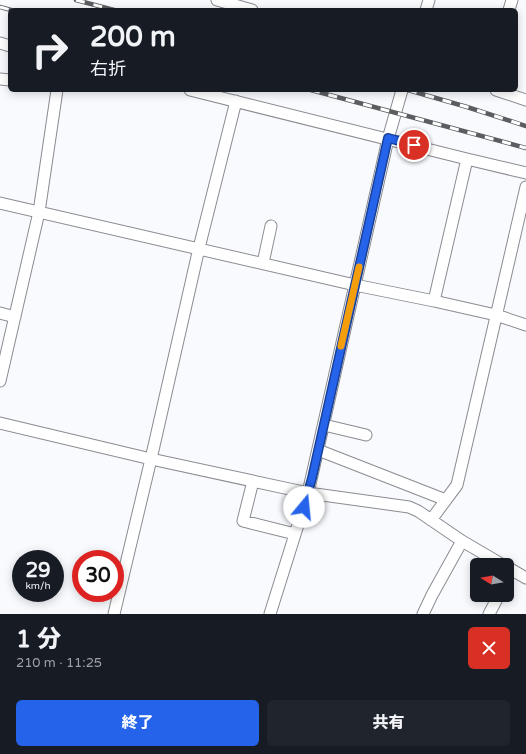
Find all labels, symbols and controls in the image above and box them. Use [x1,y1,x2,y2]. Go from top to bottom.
text: 200 m [90,20,176,54]
icon: right [24,24,76,76]
text: 右折 [90,58,126,80]
pin [397,128,431,162]
icon: arrive [403,134,425,156]
position arrow [283,486,325,528]
speed limit sign: 30 [72,550,124,602]
north arrow [470,558,514,602]
map controls [470,558,514,602]
text: 29 [25,559,51,583]
text: km/h [25,580,51,592]
text: 1 分 [16,625,61,654]
button: close [468,627,510,669]
text: 210 m · 11:25 [16,655,102,671]
button: 終了 [16,700,259,746]
button: 共有 [267,700,510,746]

